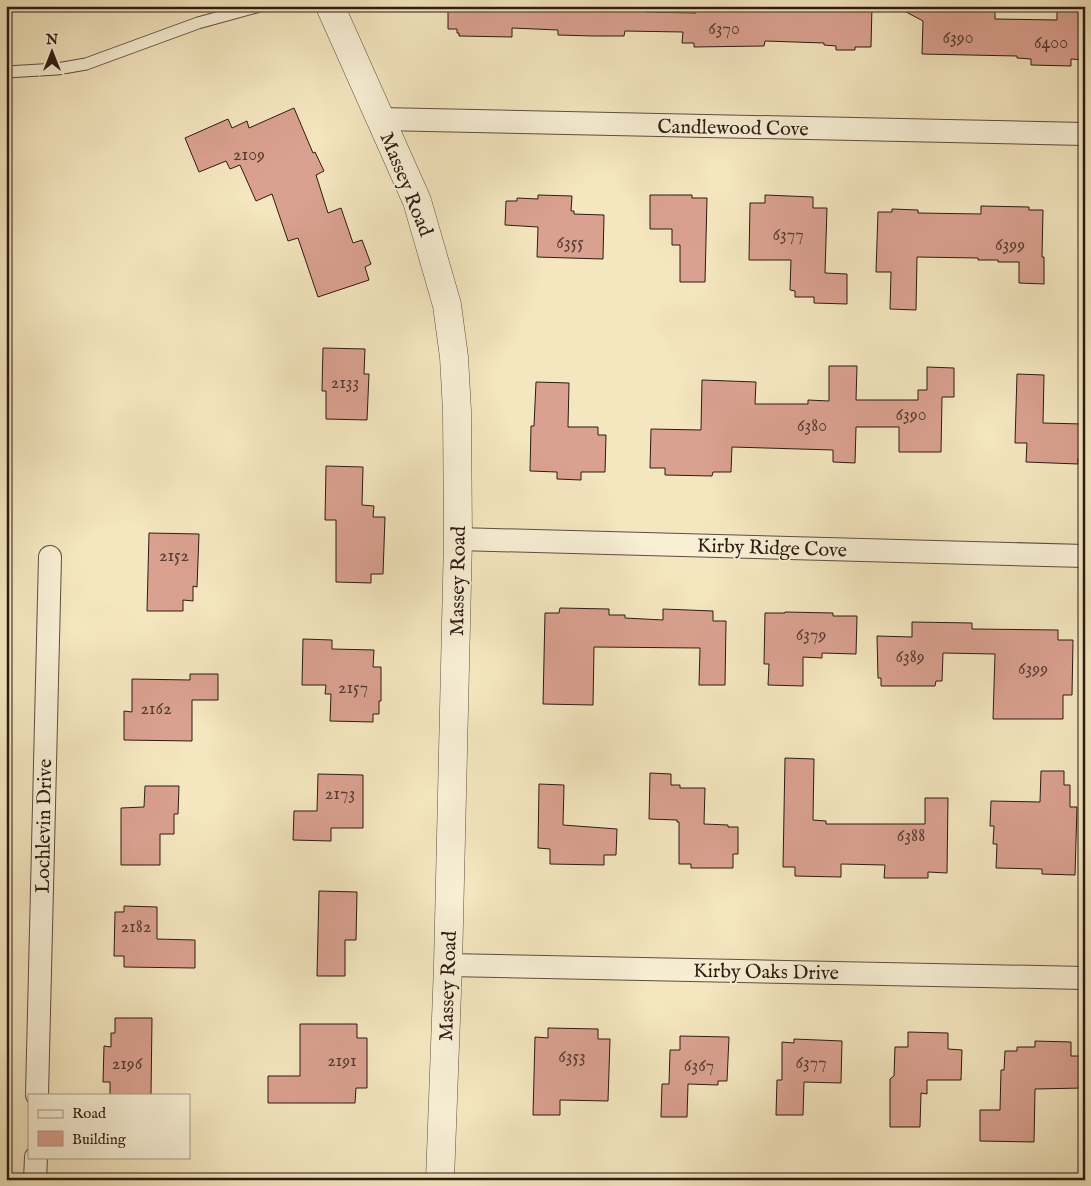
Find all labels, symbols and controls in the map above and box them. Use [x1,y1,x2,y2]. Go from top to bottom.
house number: 6370 [708,18,740,41]
house number: 6390 [942,27,974,50]
north arrow [28,28,78,78]
text: N [45,31,58,49]
house number: 6400 [1034,32,1068,55]
street label: Candlewood Cove [657,115,809,142]
street label: Massey Road [373,129,438,241]
house number: 2109 [233,144,265,167]
house number: 6377 [772,224,804,247]
house number: 6355 [556,232,584,255]
house number: 6399 [995,234,1025,257]
house number: 2133 [331,372,359,395]
house number: 6390 [895,404,927,427]
house number: 6380 [797,415,827,438]
street label: Massey Road [445,525,472,636]
street label: Kirby Ridge Cove [696,533,847,564]
house number: 2152 [159,545,189,568]
house number: 6379 [796,624,826,647]
house number: 6389 [895,646,925,669]
house number: 6399 [1018,658,1048,681]
house number: 2157 [338,677,368,700]
house number: 2162 [140,698,172,721]
street label: Lochlevin Drive [31,758,58,894]
house number: 2173 [325,783,355,806]
house number: 6388 [897,825,925,848]
house number: 2182 [121,916,151,939]
street label: Massey Road [434,930,463,1042]
street label: Kirby Oaks Drive [693,959,839,986]
house number: 6353 [558,1046,586,1069]
house number: 2191 [327,1050,357,1073]
house number: 6377 [795,1052,827,1075]
house number: 2196 [112,1053,143,1076]
house number: 6367 [684,1055,714,1078]
legend [28,1094,190,1158]
text: Road [72,1104,107,1123]
text: Building [72,1130,127,1149]

